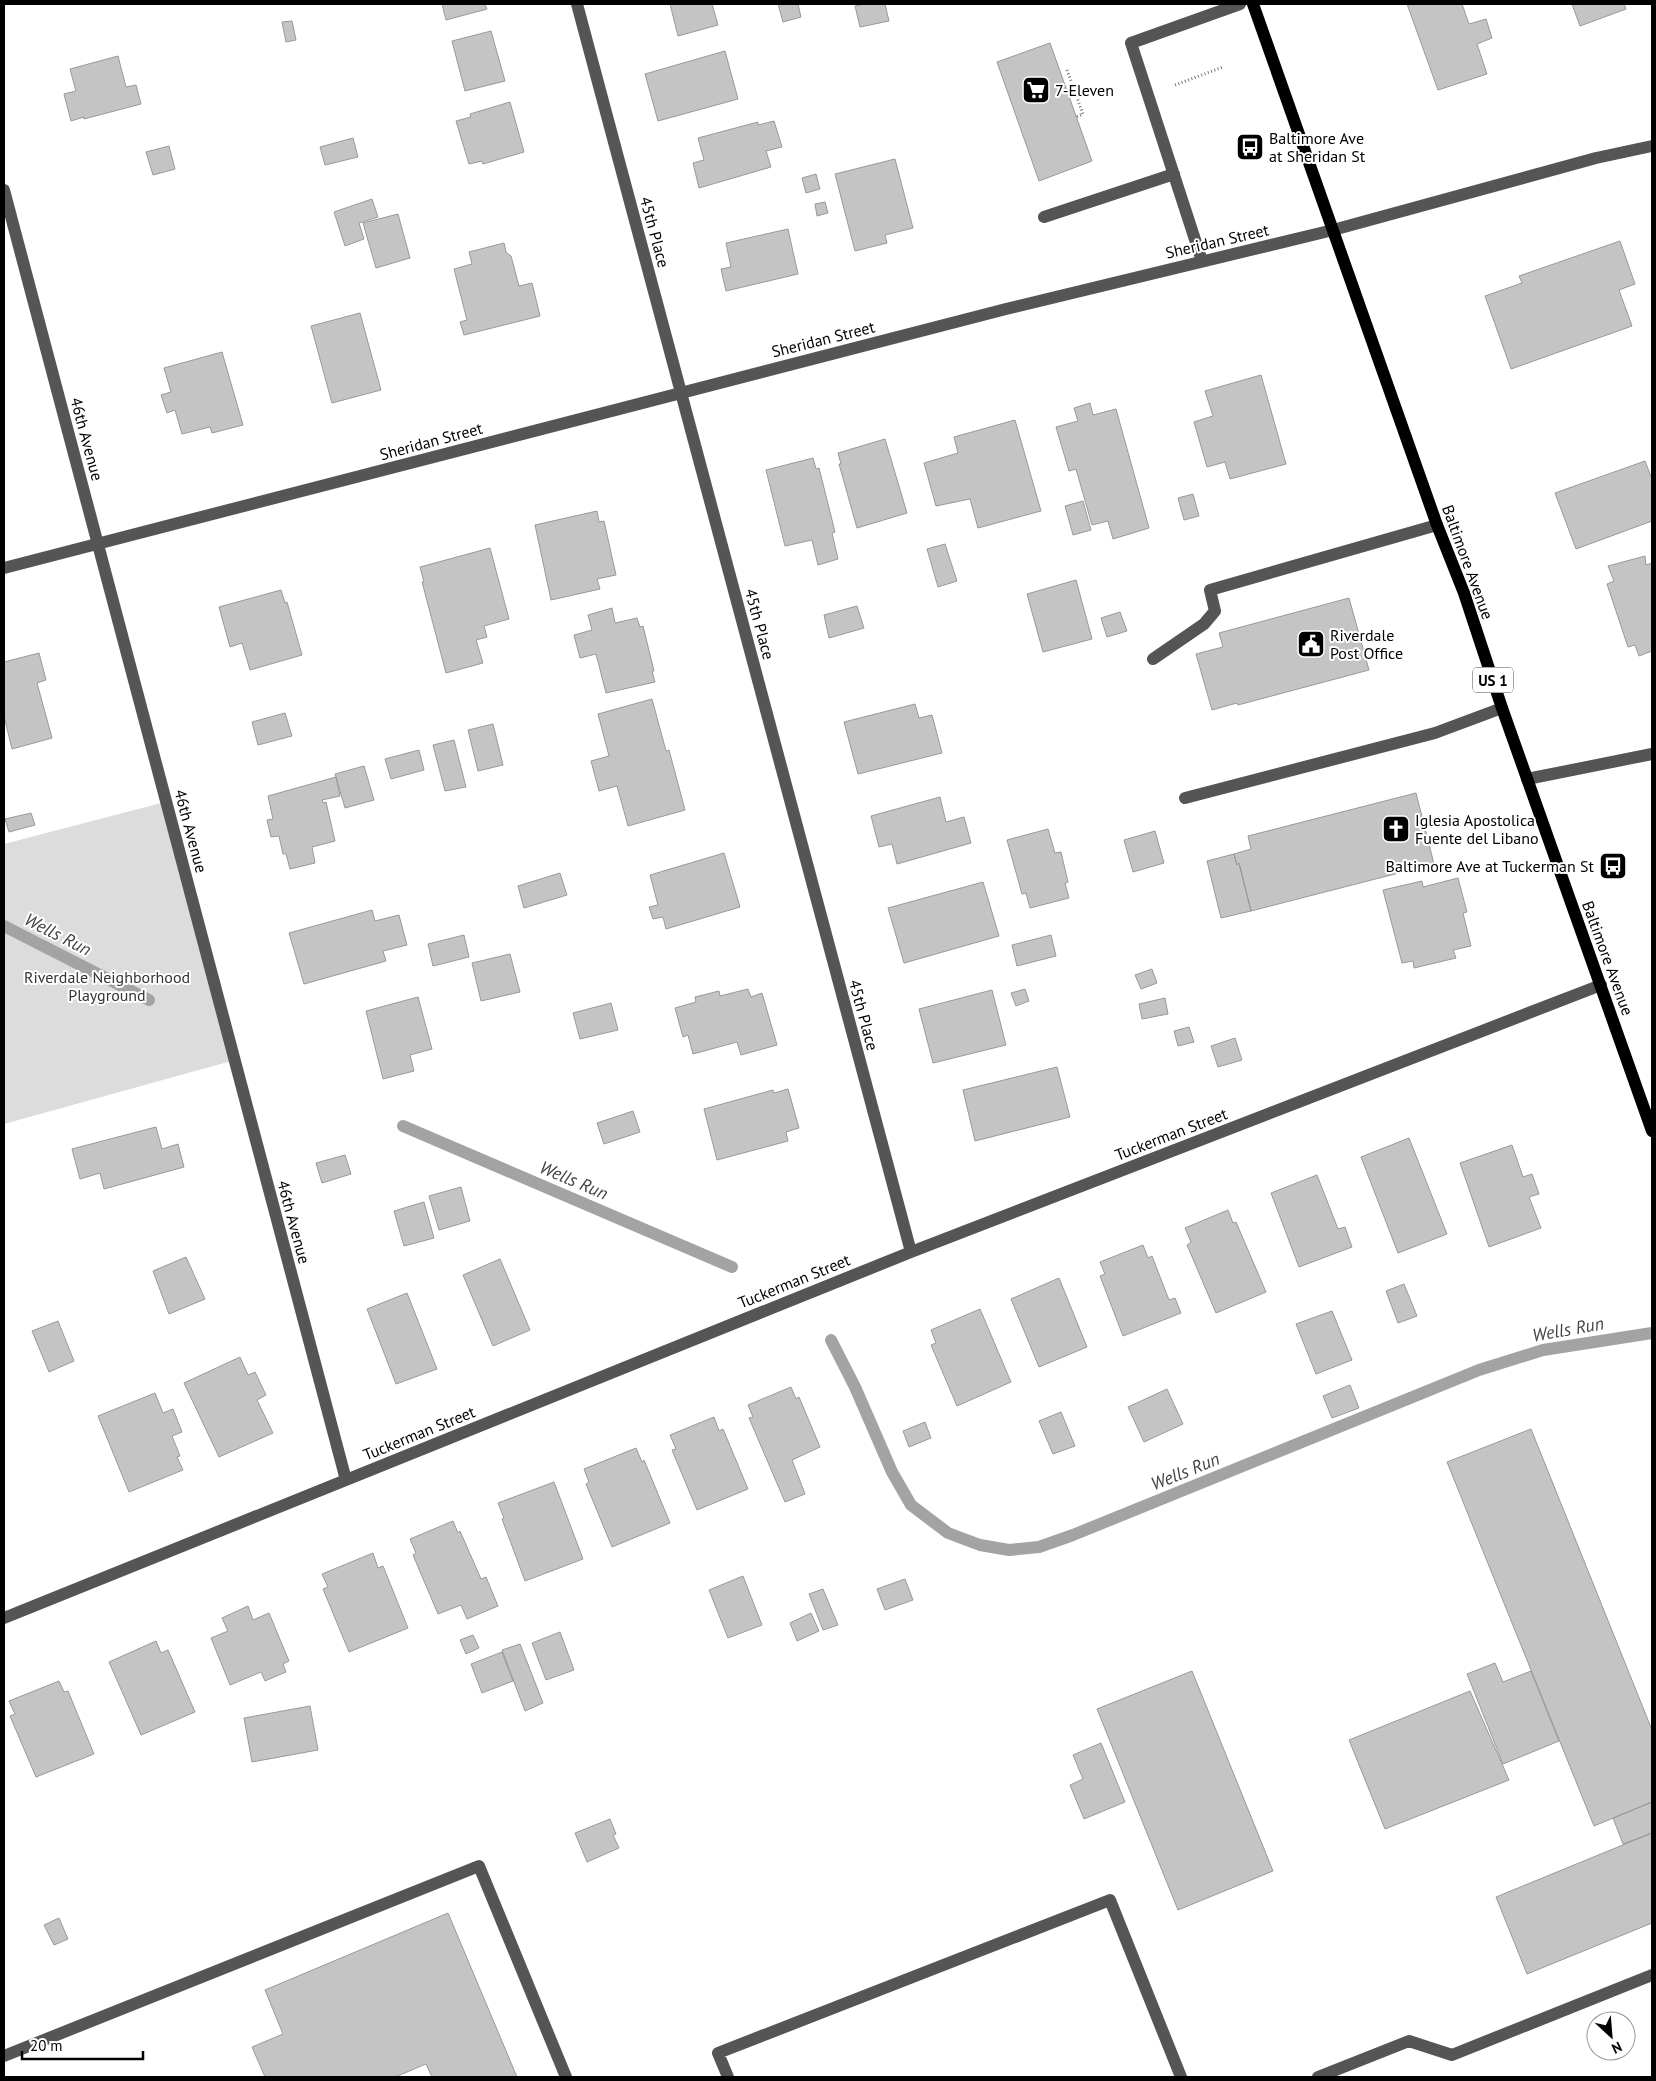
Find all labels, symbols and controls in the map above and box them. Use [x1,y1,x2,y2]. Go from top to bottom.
supermarket icon: 7-Eleven [1021,75,1051,105]
place label: 7-Eleven [1055,80,1114,100]
place label: Baltimore Ave at Sheridan St [1269,128,1366,166]
bus stop icon: Baltimore Ave at Sheridan St [1235,132,1265,162]
street label: 45th Place [636,194,674,270]
street label: Sheridan Street [1163,219,1271,263]
street label: Sheridan Street [769,316,877,361]
street label: 46th Avenue [66,395,108,483]
street label: Sheridan Street [377,418,485,464]
street label: Baltimore Avenue [1438,502,1498,622]
street label: 45th Place [741,586,779,662]
place label: Riverdale Post Office [1330,625,1403,663]
public building icon: Riverdale Post Office [1296,629,1326,659]
road number: US 1 [1473,668,1513,692]
street label: 46th Avenue [170,787,212,875]
place label: Iglesia Apostolica Fuente del Libano [1415,810,1539,848]
church icon: Iglesia Apostolica Fuente del Libano [1381,814,1411,844]
bus stop icon: Baltimore Ave at Tuckerman St [1598,851,1628,881]
place label: Baltimore Ave at Tuckerman St [1386,856,1595,876]
street label: Baltimore Avenue [1578,898,1638,1018]
water label: Wells Run [21,907,95,961]
park label: Riverdale Neighborhood Playground [24,967,190,1005]
street label: 45th Place [845,977,883,1053]
street label: Tuckerman Street [1112,1103,1231,1165]
water label: Wells Run [536,1155,612,1205]
street label: 46th Avenue [273,1178,315,1266]
street label: Tuckerman Street [735,1249,853,1313]
water label: Wells Run [1530,1311,1606,1347]
street label: Tuckerman Street [360,1401,478,1465]
water label: Wells Run [1147,1447,1223,1495]
north arrow [1586,2011,1636,2061]
scale bar [22,2028,144,2060]
text: 20 m [30,2036,63,2055]
text: N [1609,2038,1625,2058]

